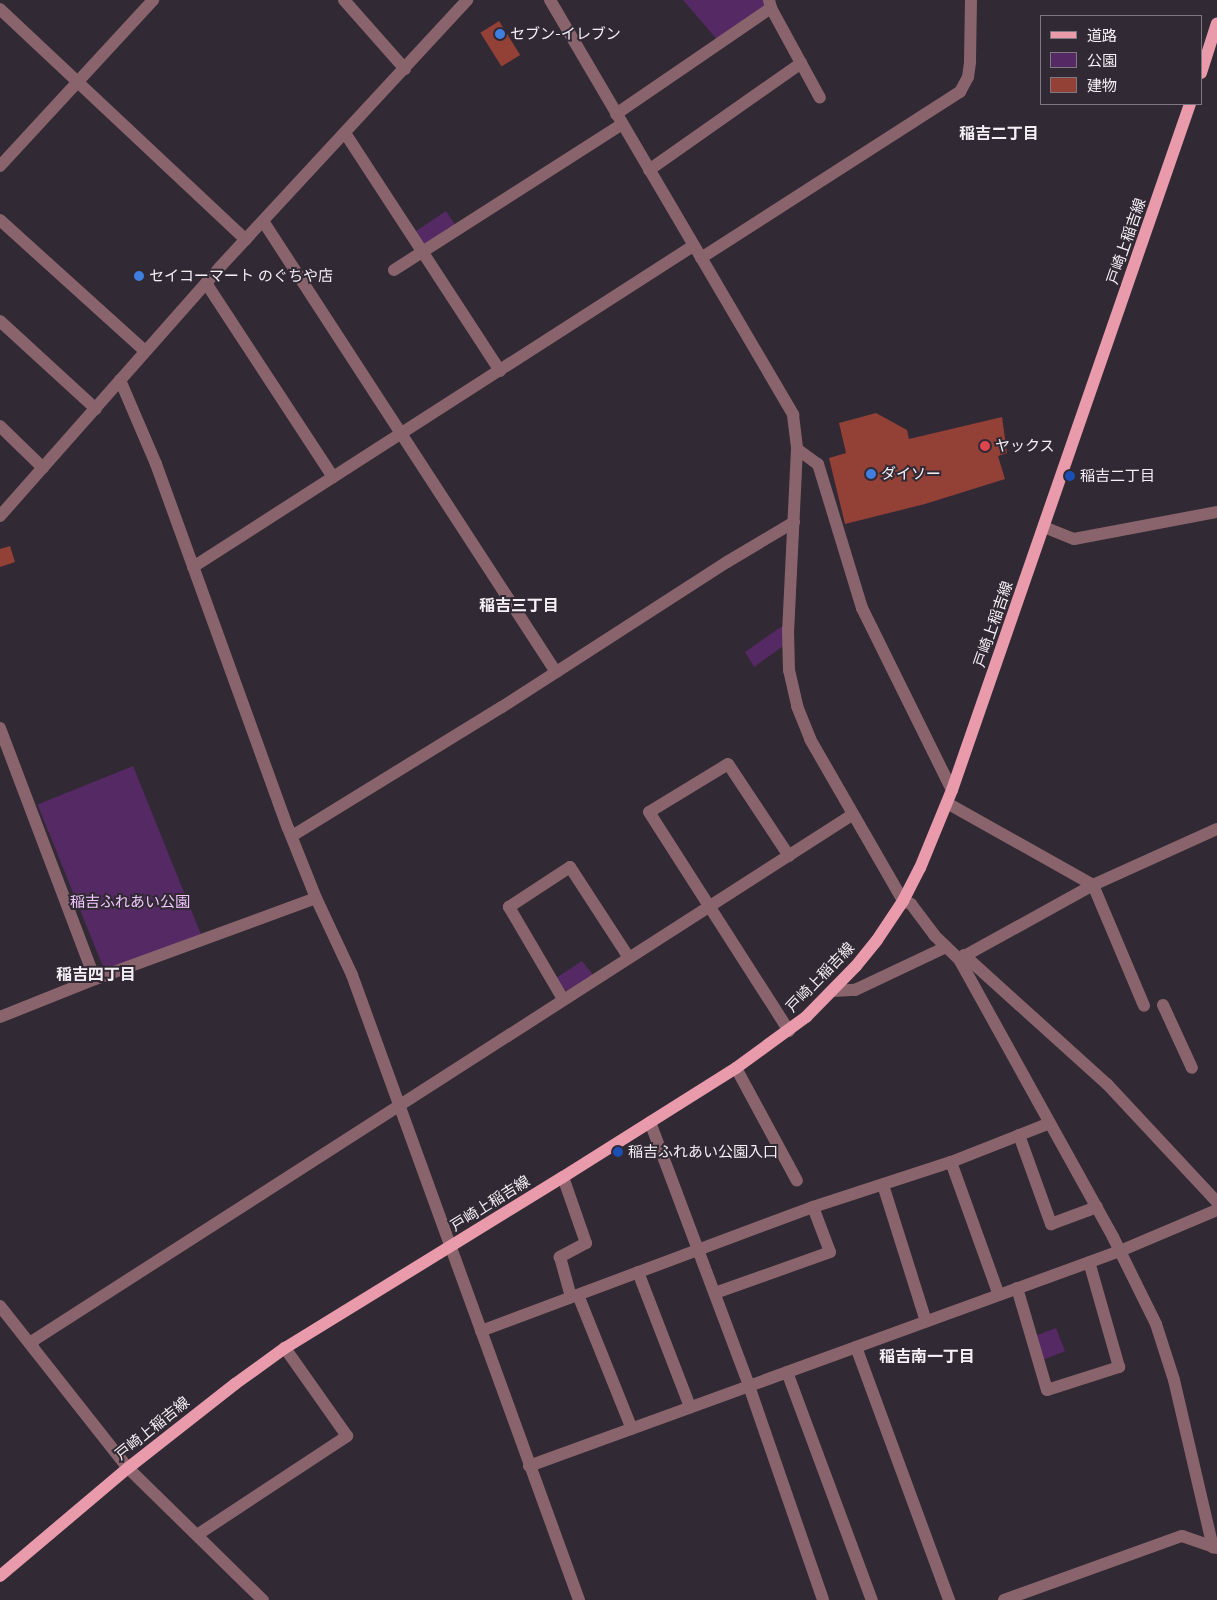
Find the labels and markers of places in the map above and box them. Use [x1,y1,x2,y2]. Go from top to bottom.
place label: セブン-イレブン [510,25,621,43]
marker: セブン-イレブン [494,28,506,40]
place label: セイコーマート のぐちや店 [149,267,333,285]
marker: セイコーマート のぐちや店 [133,270,145,282]
place label: ヤックス [995,437,1055,455]
marker: ヤックス [979,440,991,452]
place label: ダイソー [881,465,941,483]
place label: 稲吉二丁目 [1080,467,1155,485]
marker: ダイソー [865,468,877,480]
marker: 稲吉二丁目 [1064,470,1076,482]
place label: 稲吉ふれあい公園入口 [628,1143,778,1161]
marker: 稲吉ふれあい公園入口 [612,1146,624,1158]

